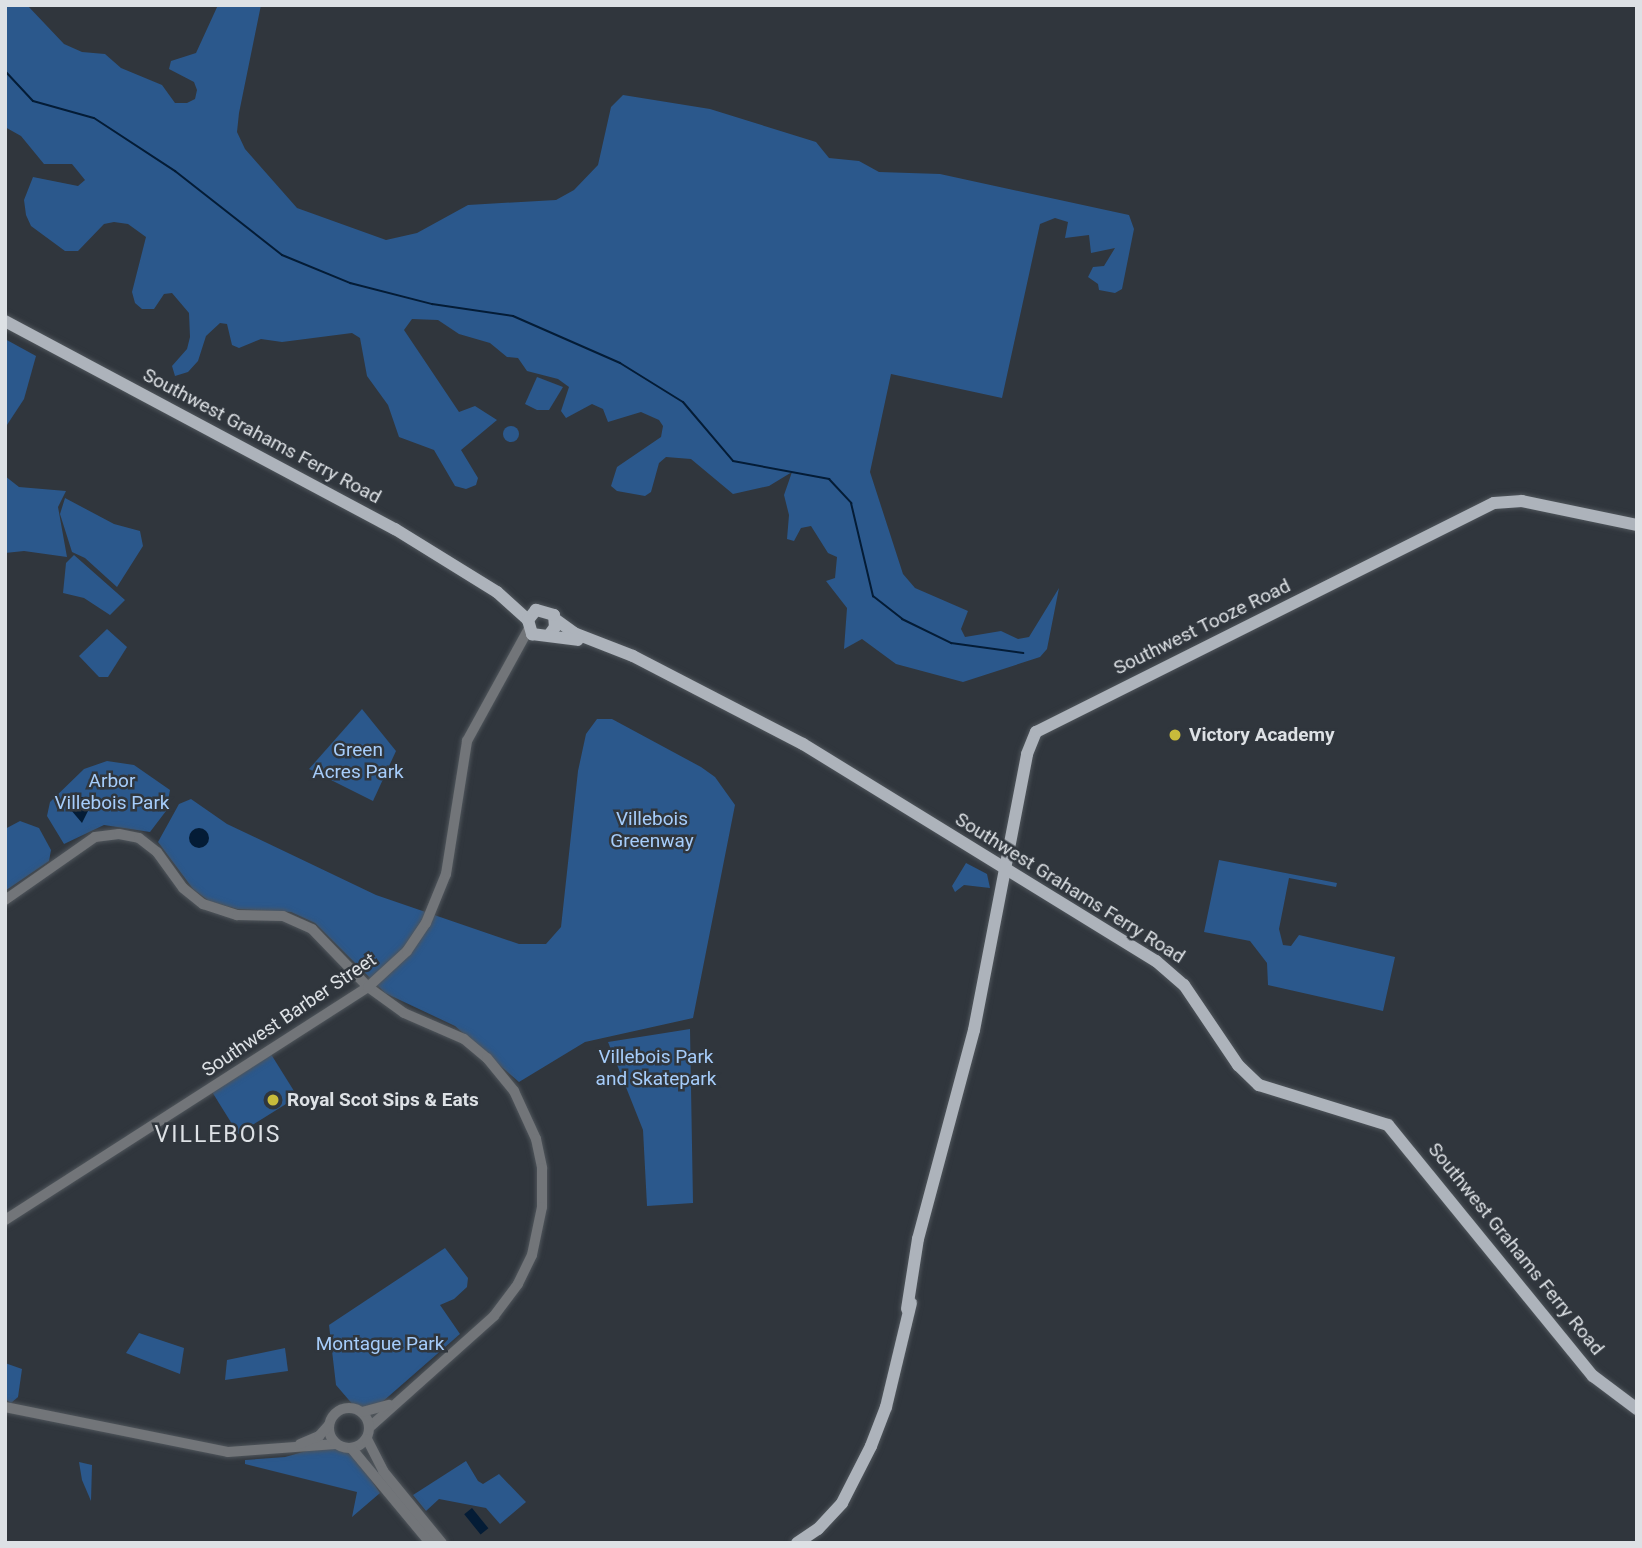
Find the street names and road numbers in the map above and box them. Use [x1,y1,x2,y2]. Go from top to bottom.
street label: Southwest Grahams Ferry Road [139,363,385,509]
street label: Southwest Tooze Road [1110,574,1294,680]
street label: Southwest Grahams Ferry Road [951,808,1189,968]
street label: Southwest Barber Street [198,948,380,1082]
street label: Southwest Grahams Ferry Road [1423,1138,1609,1360]

